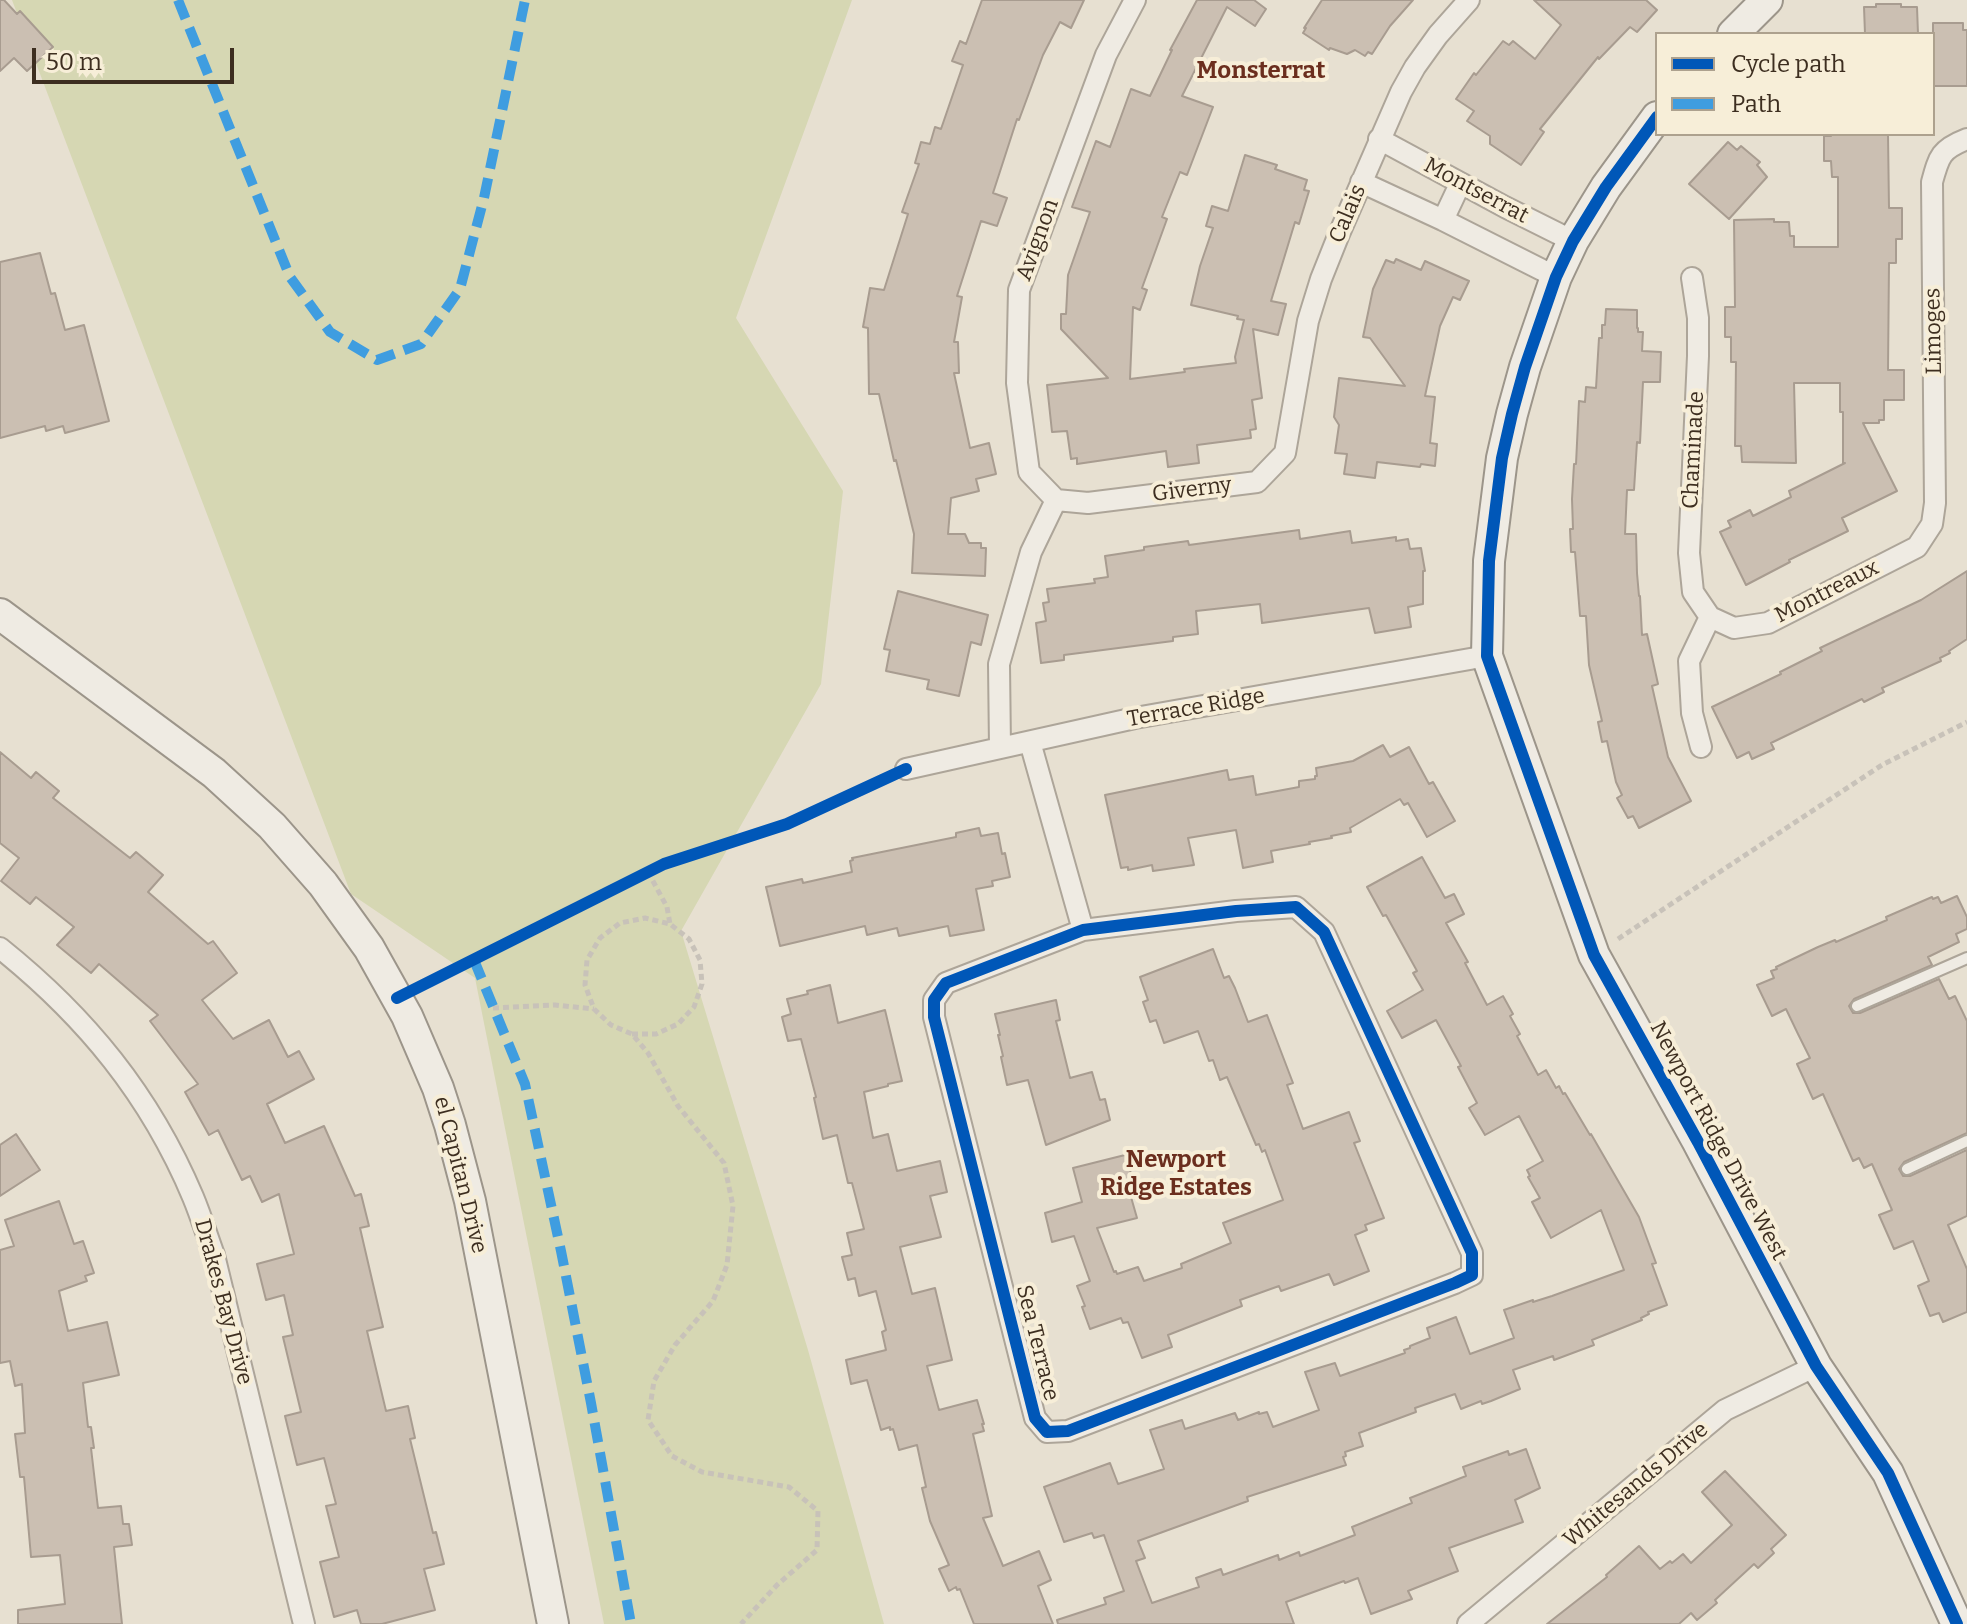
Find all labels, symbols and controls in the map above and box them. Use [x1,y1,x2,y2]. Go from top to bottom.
scale bar [36,32,238,82]
legend [1655,32,1935,136]
text: 50 m [46,48,102,76]
text: Cycle path [1731,50,1846,78]
district label: Monsterrat [1197,57,1325,85]
text: Path [1731,90,1781,118]
street label: Montserrat [1419,152,1533,230]
street label: Calais [1324,181,1372,247]
street label: Avignon [1011,196,1065,284]
street label: Limoges [1920,288,1948,374]
street label: Chaminade [1678,390,1710,510]
street label: Giverny [1151,472,1233,508]
street label: Montreaux [1771,555,1883,629]
street label: Terrace Ridge [1125,683,1267,733]
street label: Newport Ridge Drive West [1644,1017,1792,1265]
street label: el Capitan Drive [428,1094,492,1256]
district label: Newport Ridge Estates [1100,1146,1252,1202]
street label: Drakes Bay Drive [188,1216,258,1388]
street label: Sea Terrace [1010,1282,1064,1404]
street label: Whitesands Drive [1558,1417,1714,1553]

